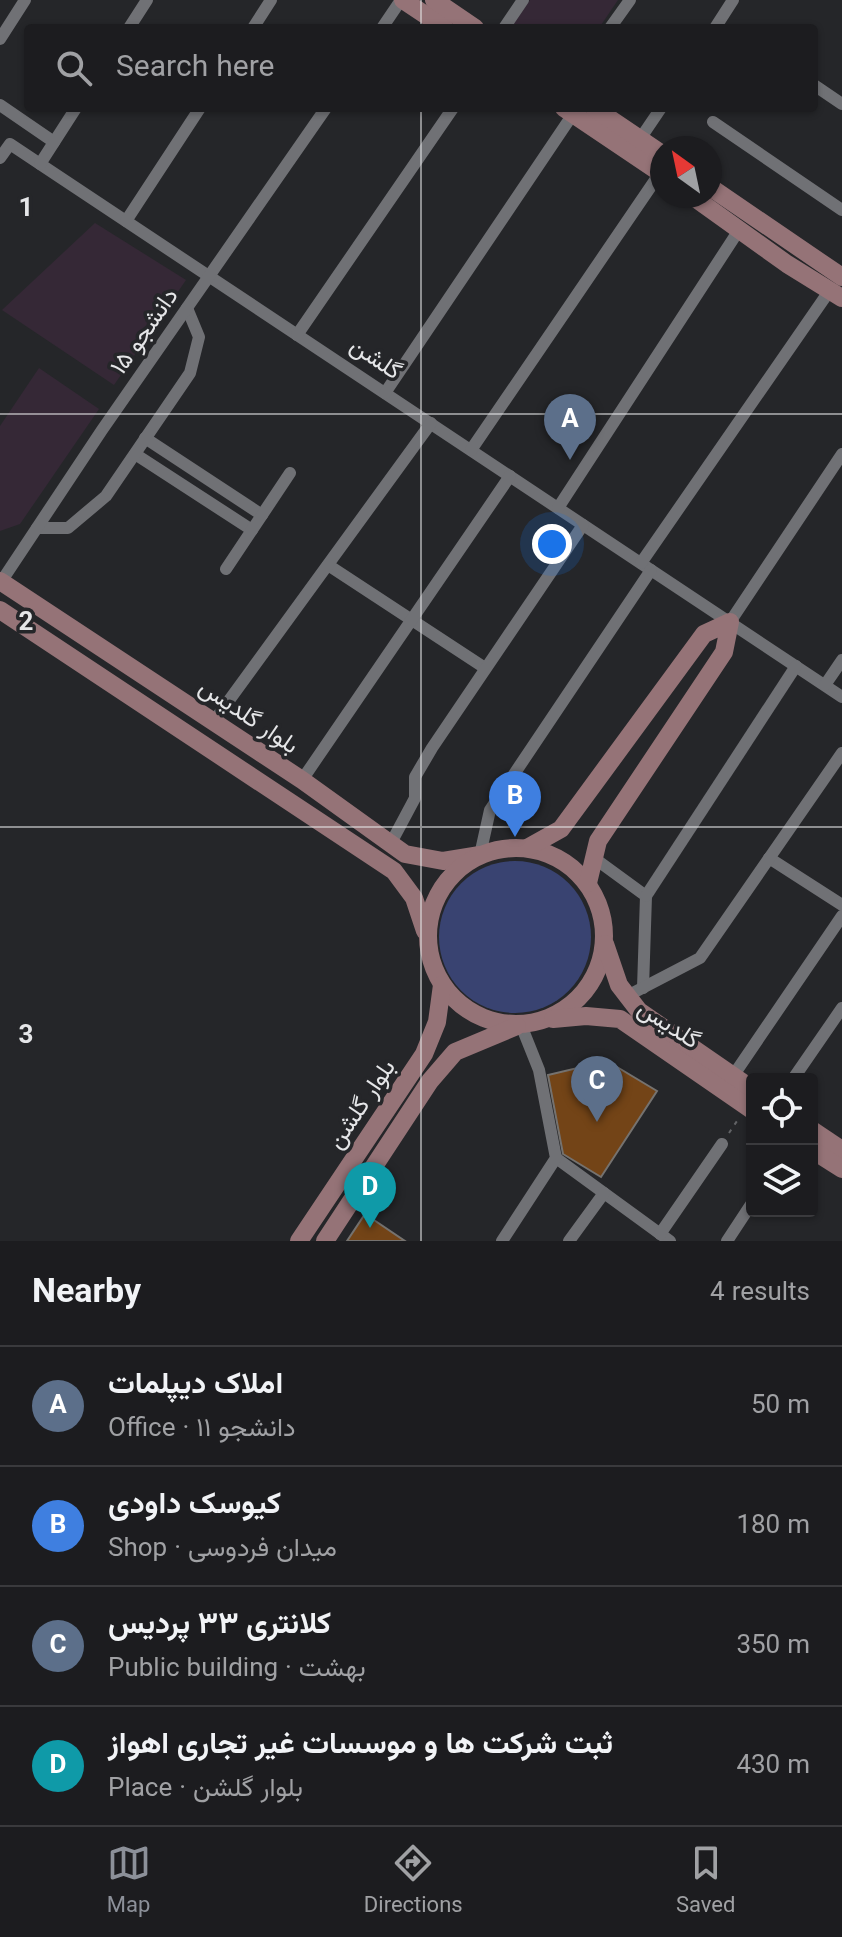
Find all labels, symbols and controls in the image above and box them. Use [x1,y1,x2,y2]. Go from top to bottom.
search box [24,24,818,112]
text: Search here [116,45,274,92]
icon: search [52,46,96,90]
north arrow [650,136,722,208]
text: 1 [19,189,33,230]
street label: دانشجو ۱۵ [102,281,190,383]
street label: گلشن [341,328,409,391]
pin: A [544,394,596,460]
your location [532,524,572,564]
text: 2 [19,603,33,644]
street label: بلوار گلدیس [190,670,306,765]
pin: B [489,771,541,837]
street label: گلدیس [629,991,707,1060]
text: 3 [19,1016,33,1057]
street label: بلوار گلشن [319,1052,407,1158]
pin: C [571,1056,623,1122]
map controls [746,1073,818,1217]
button: locate [746,1073,818,1145]
button: layers [746,1145,818,1217]
pin: D [344,1162,396,1228]
text: Nearby [32,1267,141,1320]
text: 4 results [710,1273,810,1314]
text: املاک دیپلمات [108,1362,283,1409]
text: A [49,1386,67,1427]
text: 50 m [751,1386,810,1427]
text: Office · دانشجو ۱۱ [108,1409,295,1450]
text: کیوسک داودی [108,1482,281,1529]
text: B [50,1506,66,1547]
text: 180 m [736,1506,810,1547]
text: Shop · میدان فردوسی [108,1529,337,1570]
text: کلانتری ۳۳ پردیس [108,1602,331,1649]
text: C [49,1626,67,1667]
text: 350 m [736,1626,810,1667]
text: Public building · بهشت [108,1649,366,1690]
text: ثبت شرکت ها و موسسات غیر تجاری اهواز [108,1722,613,1769]
text: D [50,1746,66,1787]
text: 430 m [736,1746,810,1787]
text: Place · بلوار گلشن [108,1769,303,1810]
tab: Map [107,1841,151,1924]
tab: Directions [364,1841,463,1924]
tab: Saved [676,1841,735,1924]

